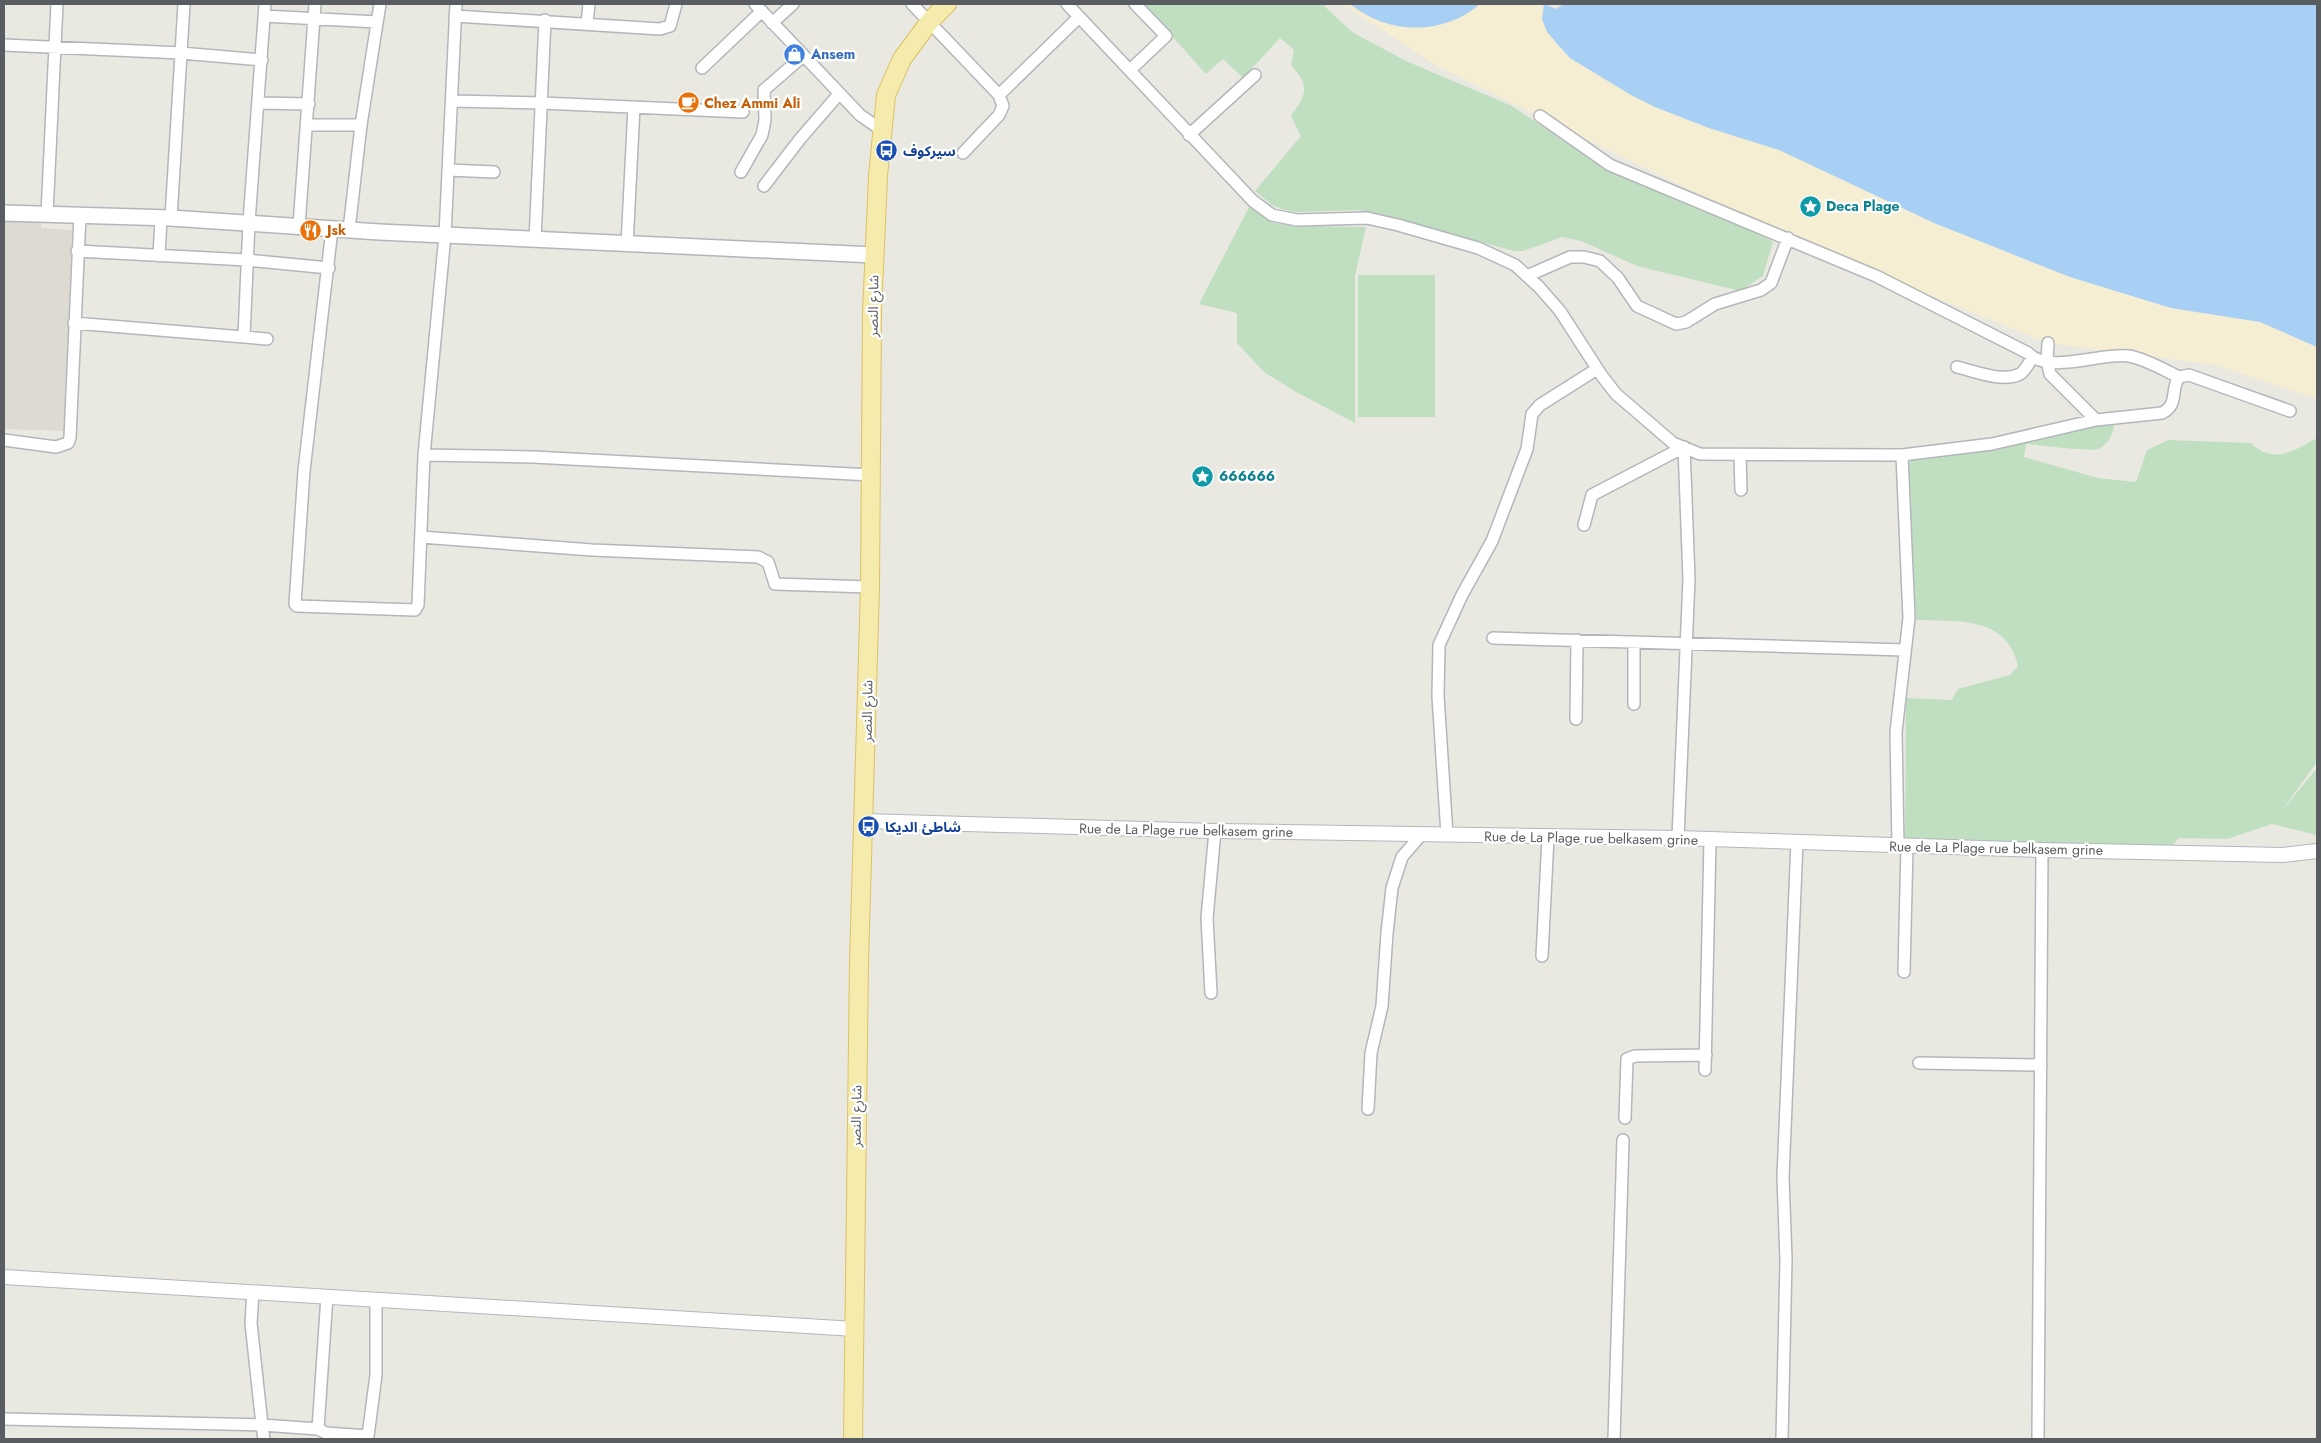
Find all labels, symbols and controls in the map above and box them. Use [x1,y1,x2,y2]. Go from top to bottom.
shop icon: Ansem [783,42,807,66]
place label: Ansem [810,44,855,64]
cafe icon: Chez Ammi Ali [676,91,700,115]
place label: Chez Ammi Ali [704,93,800,113]
bus stop icon: سيركوف [875,139,899,163]
place label: سيركوف [903,141,956,161]
place icon: Deca Plage [1798,194,1822,218]
place label: Deca Plage [1826,196,1900,216]
restaurant icon: Jsk [299,218,323,242]
place label: Jsk [324,220,346,240]
street label: شارع النصر [862,275,885,338]
place icon: 666666 [1191,464,1215,488]
place label: 666666 [1219,466,1275,486]
street label: شارع النصر [856,680,879,743]
bus stop icon: شاطئ الديكا [857,815,881,839]
place label: شاطئ الديكا [885,817,961,837]
street label: Rue de La Plage rue belkasem grine [1079,818,1293,842]
street label: Rue de La Plage rue belkasem grine [1484,826,1698,850]
street label: Rue de La Plage rue belkasem grine [1889,836,2103,860]
street label: شارع النصر [845,1085,868,1148]

